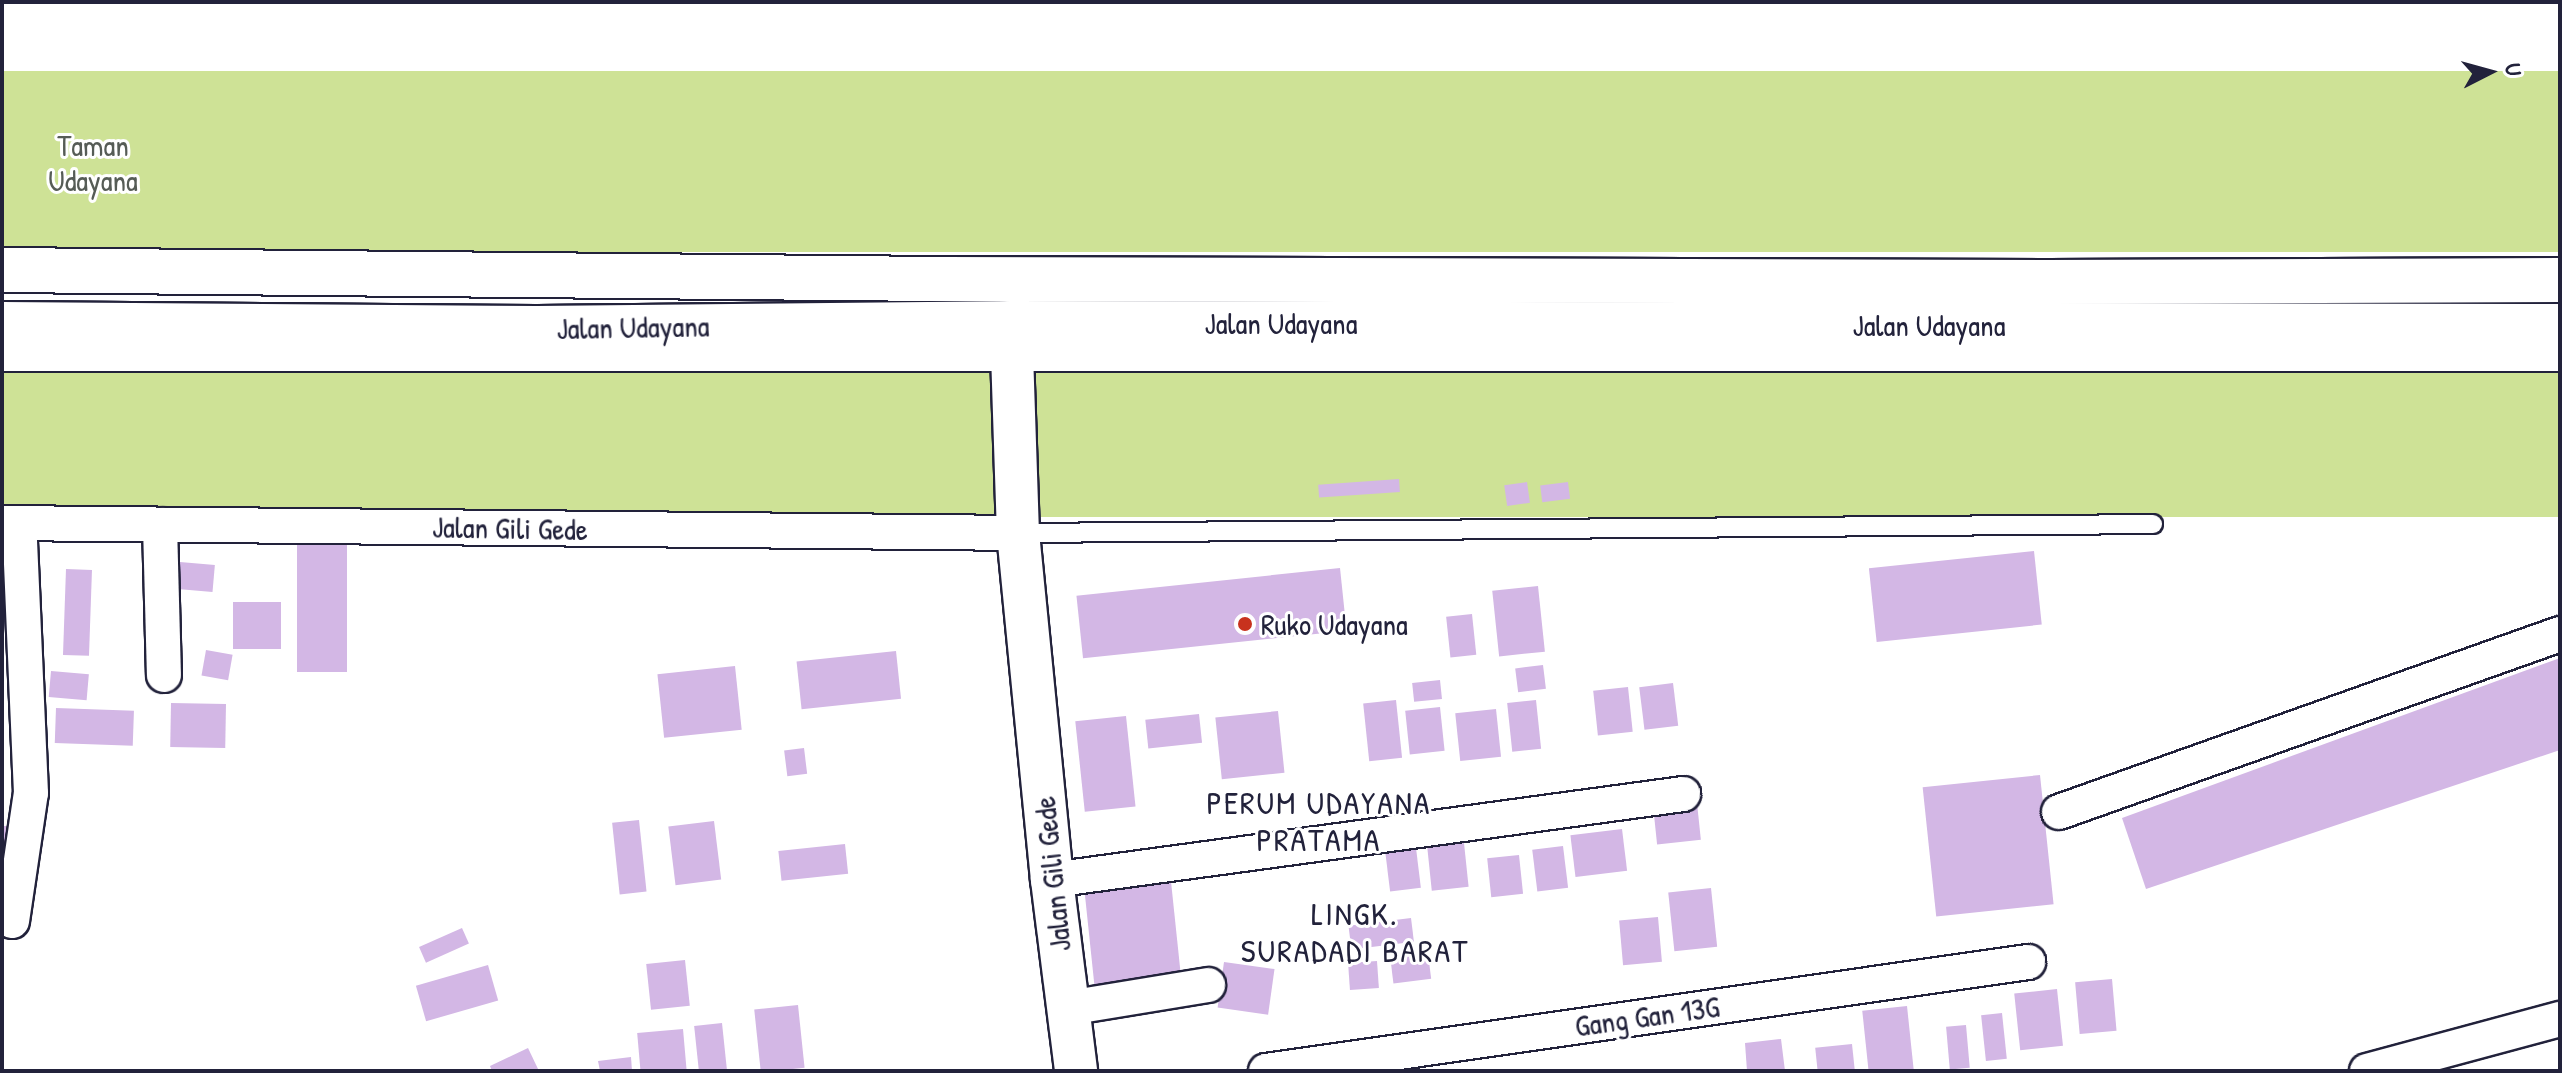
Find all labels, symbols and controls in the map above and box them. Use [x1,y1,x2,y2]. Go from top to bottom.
north arrow [2450,32,2530,112]
text: U [2498,62,2529,77]
park label: Taman Udayana [48,127,138,198]
street label: Jalan Udayana [1205,305,1357,341]
street label: Jalan Udayana [1853,307,2005,343]
street label: Jalan Udayana [556,308,710,346]
street label: Jalan Gili Gede [432,509,588,547]
place label: Ruko Udayana [1261,606,1408,642]
marker: Ruko Udayana [1236,615,1254,633]
district label: PERUM UDAYANA PRATAMA [1207,785,1431,860]
street label: Jalan Gili Gede [1026,795,1078,953]
district label: LINGK. SURADADI BARAT [1241,896,1469,971]
street label: Gang Gan 13G [1573,988,1721,1044]

